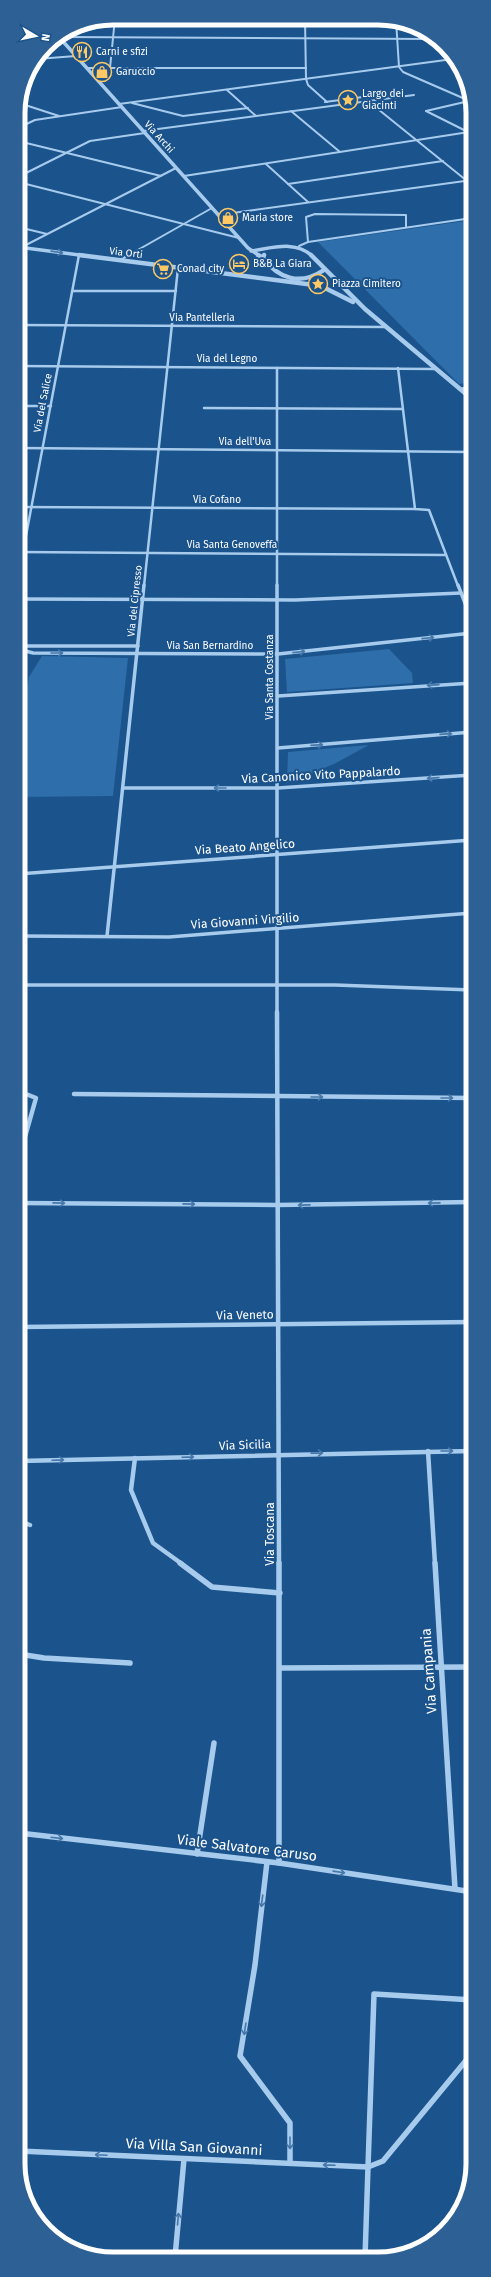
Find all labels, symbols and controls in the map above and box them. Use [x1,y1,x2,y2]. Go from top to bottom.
north arrow [16,16,56,56]
text: N [38,33,52,42]
restaurant icon: Carni e sfizi [71,41,93,63]
place label: Carni e sfizi [96,46,148,58]
shop icon: Garuccio [91,61,113,83]
place label: Garuccio [116,66,156,78]
place label: Largo dei Giacinti [362,88,404,112]
place icon: Largo dei Giacinti [337,89,359,111]
street label: Via Archi [141,118,177,156]
shop icon: Maria store [217,207,239,229]
place label: Maria store [242,212,293,224]
street label: Via Orti [109,245,144,261]
one-way arrow [50,248,63,256]
hotel icon: B&B La Giara [228,253,250,275]
supermarket icon: Conad city [152,258,174,280]
place label: B&B La Giara [253,258,312,270]
place label: Conad city [177,263,224,275]
place icon: Piazza Cimitero [307,273,329,295]
place label: Piazza Cimitero [332,278,401,290]
street label: Via Pantelleria [169,312,235,324]
street label: Via del Legno [197,353,257,365]
street label: Via del Salice [31,372,55,434]
street label: Via dell'Uva [219,436,271,448]
street label: Via Cofano [193,494,241,506]
street label: Via Santa Genoveffa [187,539,277,551]
street label: Via del Cipresso [125,564,145,637]
street label: Via Santa Costanza [264,634,276,720]
one-way arrow [421,634,434,642]
street label: Via San Bernardino [167,640,253,652]
one-way arrow [292,648,305,656]
one-way arrow [50,649,63,657]
one-way arrow [427,682,440,689]
one-way arrow [439,731,452,738]
one-way arrow [310,741,323,748]
street label: Via Canonico Vito Pappalardo [241,764,401,786]
one-way arrow [427,774,440,781]
one-way arrow [214,784,227,792]
street label: Via Beato Angelico [195,837,295,857]
street label: Via Giovanni Virgilio [190,910,300,932]
one-way arrow [310,1093,323,1101]
one-way arrow [440,1094,453,1102]
one-way arrow [52,1199,65,1207]
one-way arrow [428,1199,441,1207]
one-way arrow [182,1200,195,1208]
one-way arrow [298,1201,311,1209]
street label: Via Veneto [216,1307,274,1323]
street label: Via Sicilia [219,1437,271,1453]
one-way arrow [440,1447,453,1455]
one-way arrow [310,1450,323,1457]
one-way arrow [181,1453,194,1460]
one-way arrow [51,1456,64,1464]
street label: Via Toscana [263,1502,277,1566]
street label: Via Campania [418,1628,440,1714]
street label: Viale Salvatore Caruso [176,1831,318,1865]
one-way arrow [50,1834,63,1842]
one-way arrow [332,1868,345,1876]
one-way arrow [259,1894,266,1907]
one-way arrow [241,2022,249,2035]
street label: Via Villa San Giovanni [125,2135,263,2159]
one-way arrow [286,2136,294,2149]
one-way arrow [95,2151,108,2159]
one-way arrow [323,2161,336,2169]
one-way arrow [175,2213,182,2226]

